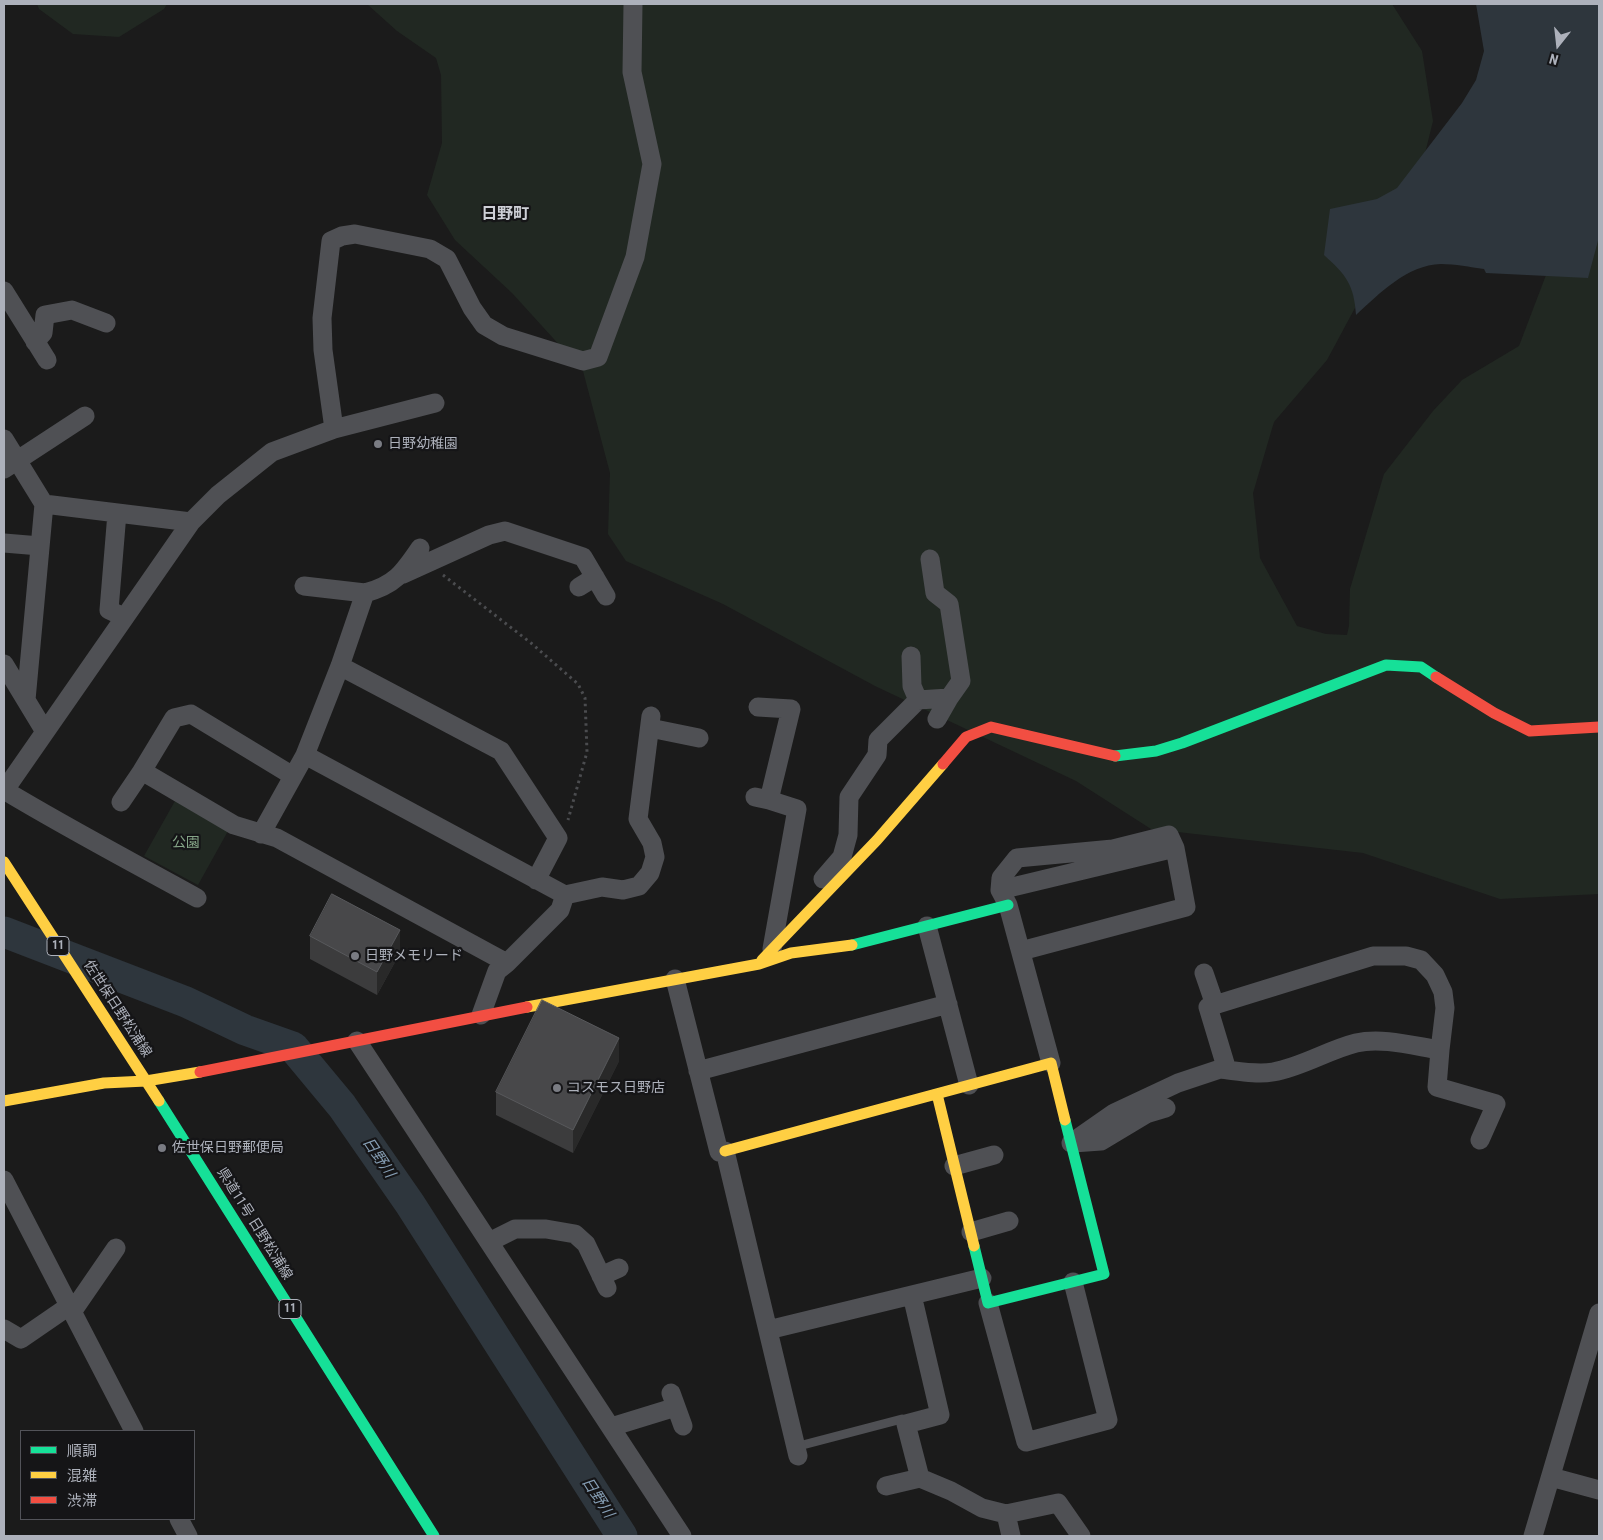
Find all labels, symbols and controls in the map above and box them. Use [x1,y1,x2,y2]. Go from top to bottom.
north arrow [1533,20,1583,70]
text: N [1548,51,1560,68]
district label: 日野町 [481,205,529,225]
place label: 日野幼稚園 [388,436,458,452]
marker: 日野幼稚園 [372,438,384,450]
park label: 公園 [172,835,200,851]
road number: 11 [47,936,69,956]
place label: 日野メモリード [365,948,463,964]
marker: 日野メモリード [349,950,361,962]
street label: 佐世保日野松浦線 [79,957,155,1061]
place label: コスモス日野店 [567,1080,665,1096]
marker: コスモス日野店 [551,1082,563,1094]
water label: 日野川 [358,1134,398,1182]
place label: 佐世保日野郵便局 [172,1140,284,1156]
marker: 佐世保日野郵便局 [156,1142,168,1154]
street label: 県道11号 日野松浦線 [213,1165,295,1283]
road number: 11 [279,1300,301,1318]
legend [20,1430,195,1520]
text: 順調 [67,1442,97,1460]
text: 混雑 [67,1467,97,1485]
water label: 日野川 [577,1474,617,1522]
text: 渋滞 [67,1492,97,1510]

